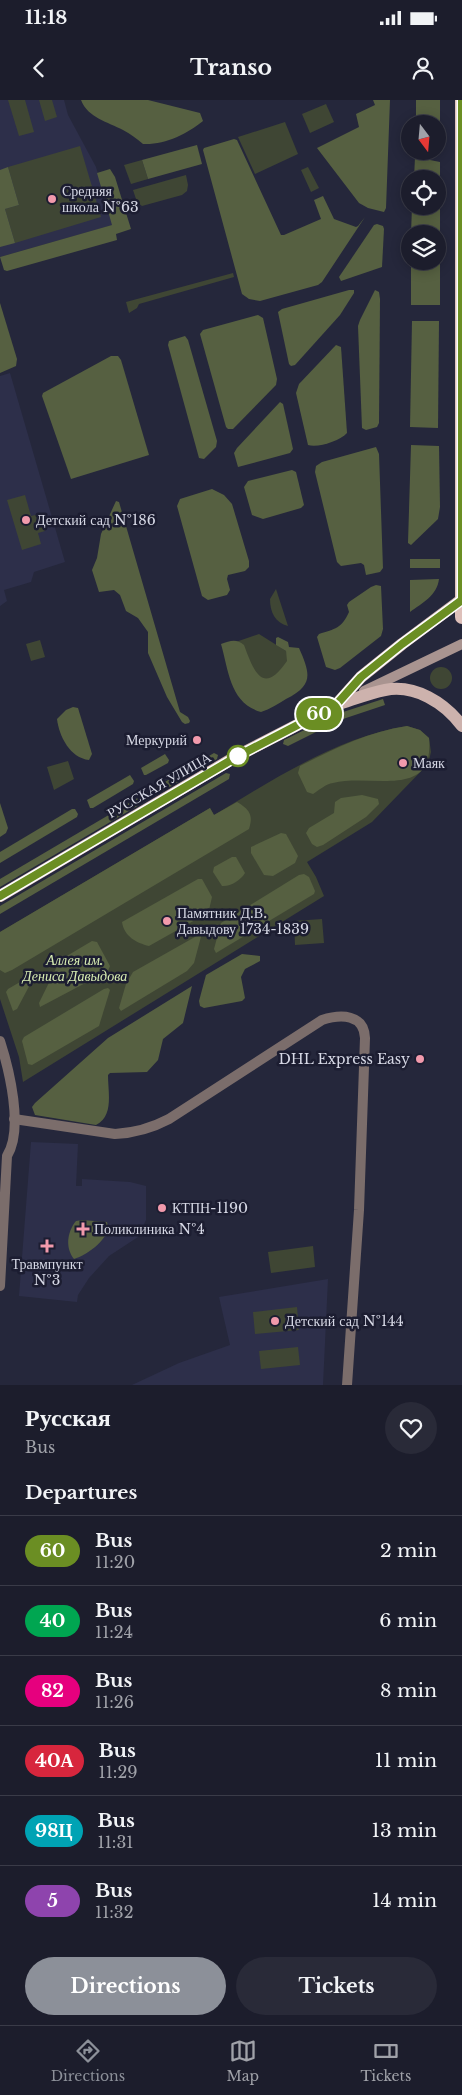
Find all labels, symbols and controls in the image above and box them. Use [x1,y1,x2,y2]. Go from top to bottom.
text: 11:18 [25,6,67,29]
icon: back [25,54,53,82]
text: Transo [190,54,272,81]
icon: person [409,54,437,82]
north arrow [401,115,446,160]
map controls [401,115,446,270]
button: locate [401,170,446,215]
place label: Средняя школа №63 [62,182,139,216]
marker: Средняя школа №63 [46,193,58,205]
button: layers [401,225,446,270]
place label: Детский сад №186 [36,511,156,529]
marker: Детский сад №186 [20,514,32,526]
line badge: 60 [296,698,342,730]
text: 60 [306,703,332,725]
place label: Меркурий [126,731,187,749]
marker: Меркурий [191,734,203,746]
unlabelled marker [227,745,249,767]
street label: РУССКАЯ УЛИЦА [104,748,215,822]
place label: Маяк [413,754,445,772]
marker: Маяк [397,757,409,769]
place label: Памятник Д.В. Давыдову 1734-1839 [177,904,309,938]
marker: Памятник Д.В. Давыдову 1734-1839 [161,915,173,927]
park label: Аллея им. Дениса Давыдова [21,951,127,985]
place label: DHL Express Easy [279,1050,410,1068]
marker: DHL Express Easy [414,1053,426,1065]
place label: КТПН-1190 [172,1199,248,1217]
marker: КТПН-1190 [156,1202,168,1214]
place label: Поликлиника №4 [94,1220,205,1238]
marker: Поликлиника №4 [76,1222,90,1236]
marker: Травмпункт №3 [40,1239,54,1253]
place label: Травмпункт №3 [11,1255,83,1289]
place label: Детский сад №144 [285,1312,404,1330]
marker: Детский сад №144 [269,1315,281,1327]
button: heart [385,1402,437,1454]
text: Русская [25,1403,111,1432]
text: Bus [25,1437,55,1457]
text: Departures [25,1481,137,1504]
text: Bus [95,1529,132,1552]
text: 2 min [380,1539,437,1562]
text: 60 [40,1540,65,1562]
text: 11:20 [95,1552,135,1572]
text: Bus [95,1599,132,1622]
text: 6 min [379,1609,437,1632]
text: 40 [40,1610,65,1632]
text: 11:24 [95,1622,133,1642]
text: Bus [95,1669,132,1692]
text: 8 min [380,1679,437,1702]
text: 82 [41,1680,64,1702]
text: 11:26 [95,1692,134,1712]
text: Bus [99,1739,136,1762]
text: 11 min [375,1749,437,1772]
text: 40А [35,1750,74,1772]
text: 11:29 [99,1762,138,1782]
text: Bus [98,1809,135,1832]
text: 13 min [371,1819,437,1842]
text: 98Ц [35,1820,73,1842]
text: 11:31 [98,1832,133,1852]
text: Bus [95,1879,132,1902]
text: 14 min [372,1889,437,1912]
text: 5 [47,1890,58,1912]
text: 11:32 [95,1902,134,1922]
button: Directions [25,1957,226,2015]
button: Tickets [236,1957,437,2015]
tab: Directions [51,2037,125,2085]
tab: Map [227,2037,259,2085]
tab: Tickets [360,2037,411,2085]

